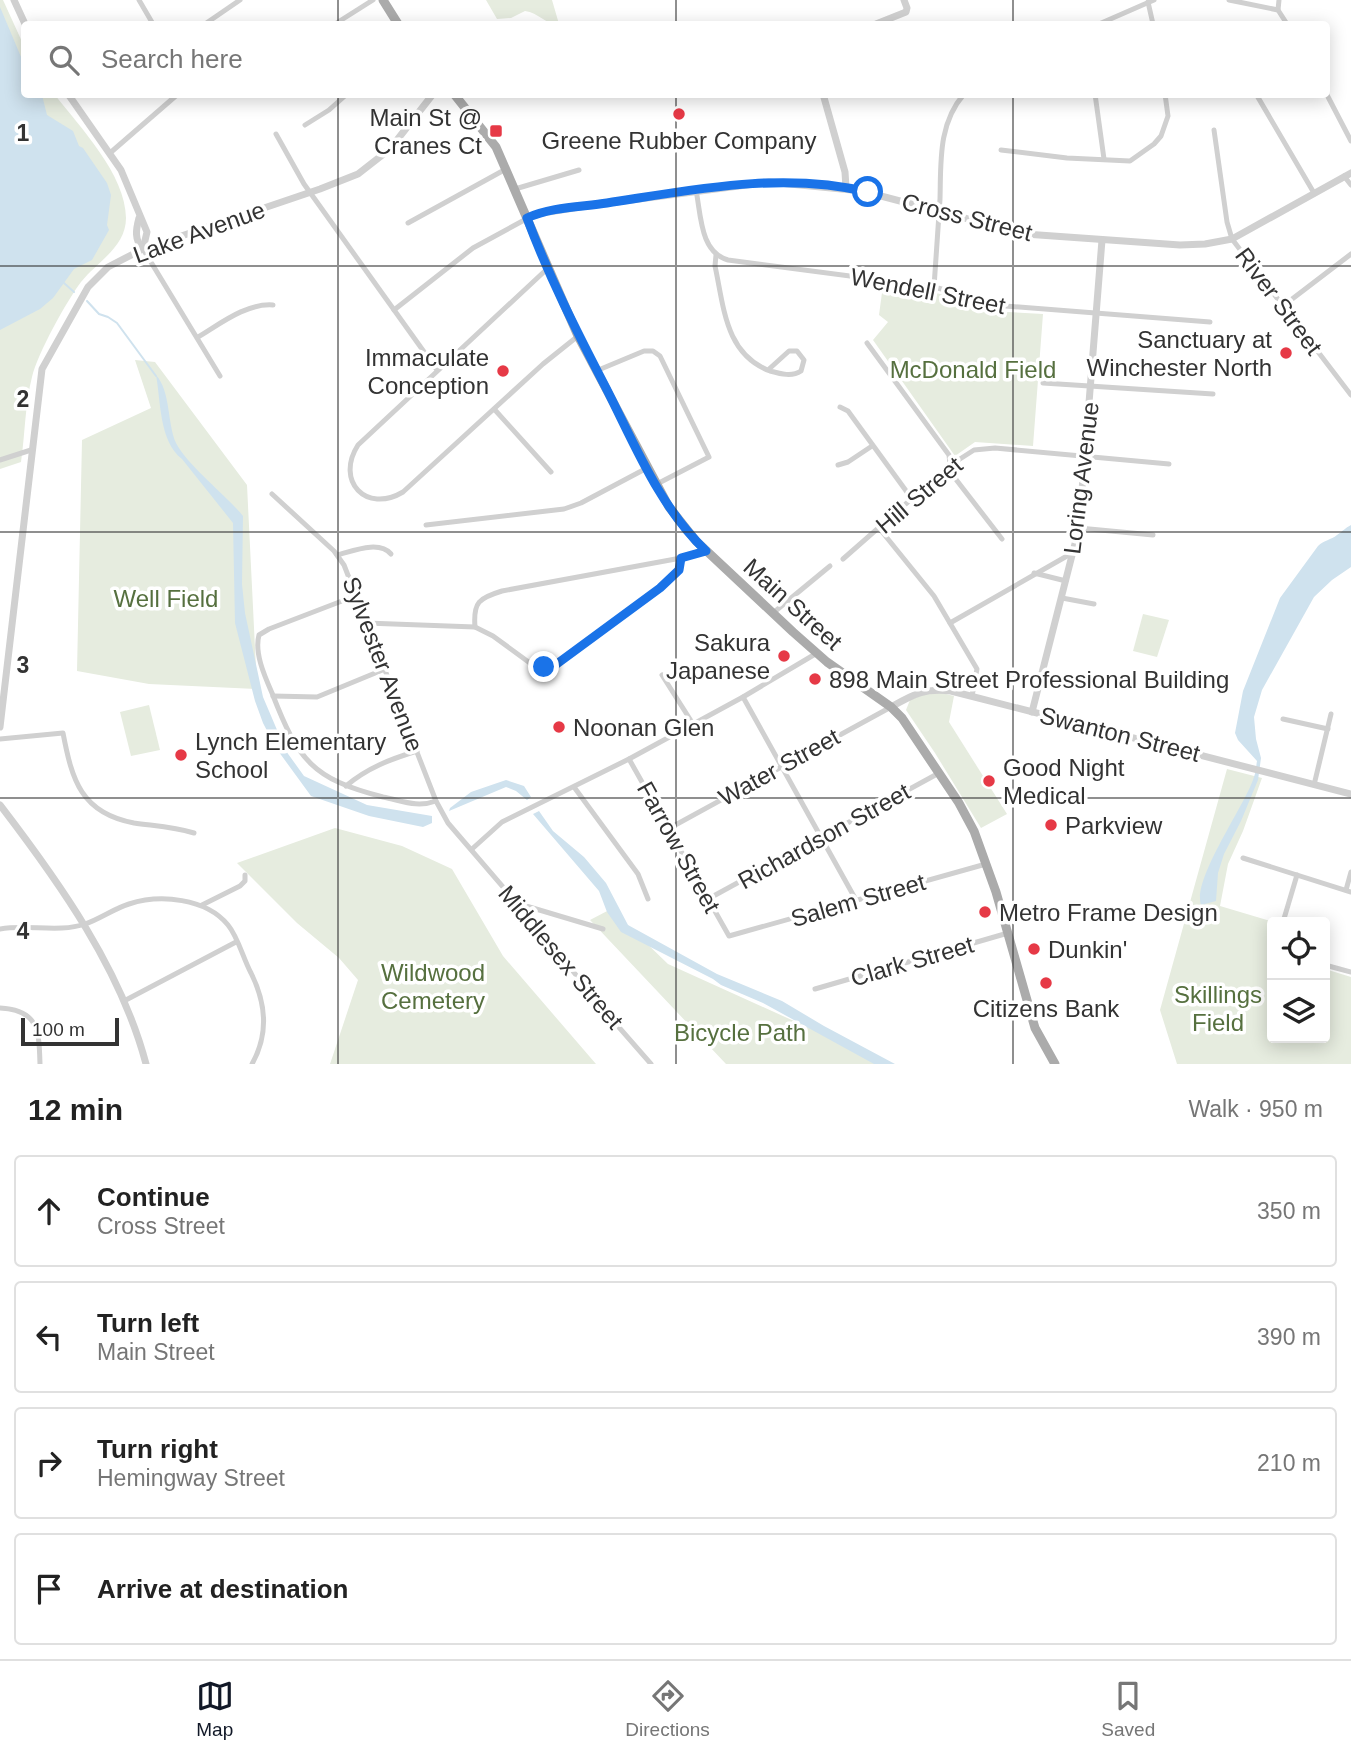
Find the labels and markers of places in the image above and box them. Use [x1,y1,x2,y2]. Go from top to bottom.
place label: Main St @ Cranes Ct [370,104,482,159]
marker: Greene Rubber Company [671,106,687,122]
marker: Main St @ Cranes Ct [488,123,504,139]
place label: Greene Rubber Company [542,127,816,154]
place label: Sanctuary at Winchester North [1087,326,1272,381]
place label: Immaculate Conception [365,344,489,399]
marker: Sanctuary at Winchester North [1278,345,1294,361]
marker: Immaculate Conception [495,363,511,379]
place label: Sakura Japanese [666,629,771,684]
marker: Sakura Japanese [776,648,792,664]
place label: 898 Main Street Professional Building [829,666,1229,693]
marker: 898 Main Street Professional Building [807,671,823,687]
place label: Noonan Glen [573,714,714,741]
marker: Noonan Glen [551,719,567,735]
place label: Lynch Elementary School [195,728,386,783]
marker: Lynch Elementary School [173,747,189,763]
place label: Good Night Medical [1003,754,1125,809]
marker: Good Night Medical [981,773,997,789]
place label: Parkview [1065,812,1163,839]
marker: Parkview [1043,817,1059,833]
place label: Metro Frame Design [999,899,1218,926]
marker: Metro Frame Design [977,904,993,920]
place label: Dunkin' [1048,936,1127,963]
marker: Dunkin' [1026,941,1042,957]
marker: Citizens Bank [1038,975,1054,991]
place label: Citizens Bank [973,995,1120,1022]

